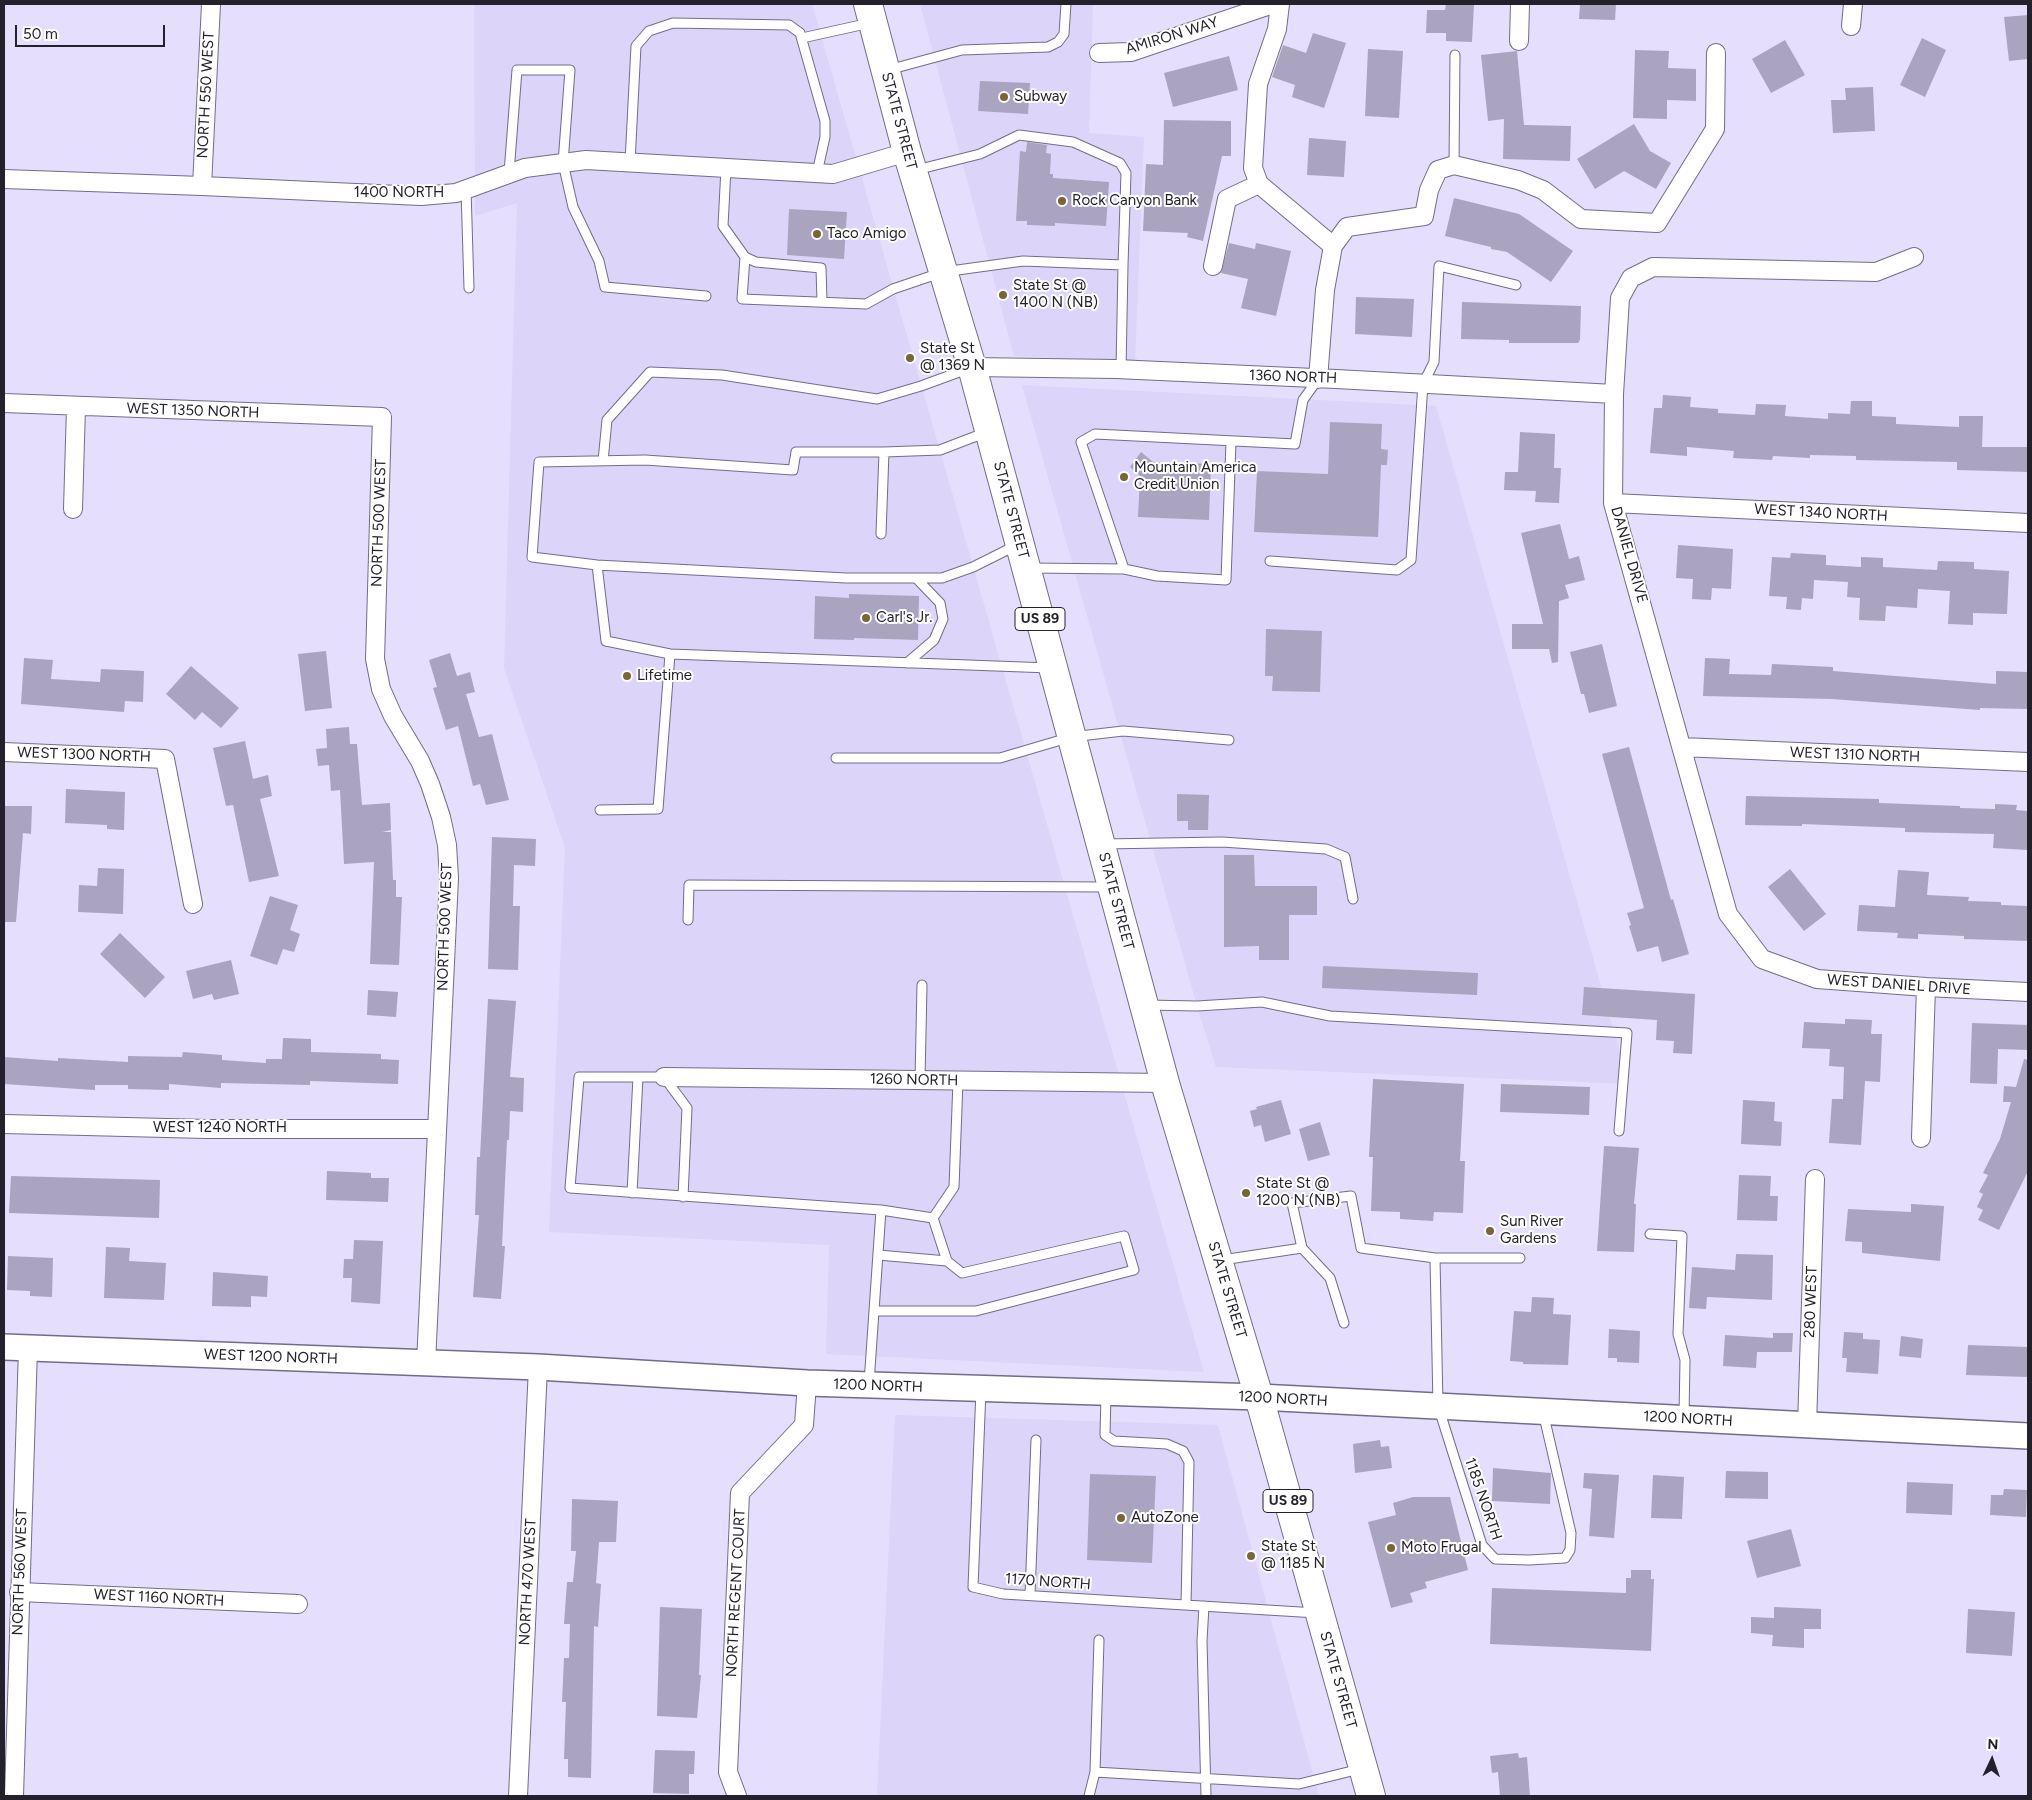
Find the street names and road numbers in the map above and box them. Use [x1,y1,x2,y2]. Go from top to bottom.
street label: AMIRON WAY [1123,13,1221,59]
street label: NORTH 550 WEST [194,31,218,159]
street label: STATE STREET [877,70,921,172]
street label: 1400 NORTH [354,184,444,202]
street label: 1360 NORTH [1249,366,1337,388]
street label: WEST 1350 NORTH [126,400,260,422]
street label: NORTH 500 WEST [368,459,390,587]
street label: STATE STREET [989,459,1033,561]
street label: WEST 1340 NORTH [1754,501,1888,525]
street label: DANIEL DRIVE [1607,505,1651,605]
road number: US 89 [1015,608,1065,630]
street label: WEST 1300 NORTH [17,744,151,766]
street label: WEST 1310 NORTH [1789,744,1921,766]
street label: STATE STREET [1094,850,1138,952]
street label: NORTH 500 WEST [434,863,456,991]
street label: WEST DANIEL DRIVE [1827,971,1971,999]
street label: 1260 NORTH [870,1070,958,1090]
street label: WEST 1240 NORTH [153,1119,287,1137]
street label: STATE STREET [1204,1239,1250,1341]
street label: 280 WEST [1801,1266,1821,1338]
street label: WEST 1200 NORTH [204,1346,338,1368]
street label: 1200 NORTH [833,1375,923,1397]
street label: 1200 NORTH [1238,1388,1328,1410]
street label: 1200 NORTH [1643,1408,1733,1430]
street label: 1185 NORTH [1460,1455,1506,1543]
road number: US 89 [1263,1490,1313,1512]
street label: NORTH 560 WEST [9,1508,31,1636]
street label: NORTH REGENT COURT [723,1508,749,1678]
street label: NORTH 470 WEST [516,1518,540,1646]
street label: 1170 NORTH [1005,1570,1091,1594]
street label: WEST 1160 NORTH [93,1586,225,1610]
street label: STATE STREET [1316,1629,1360,1731]

